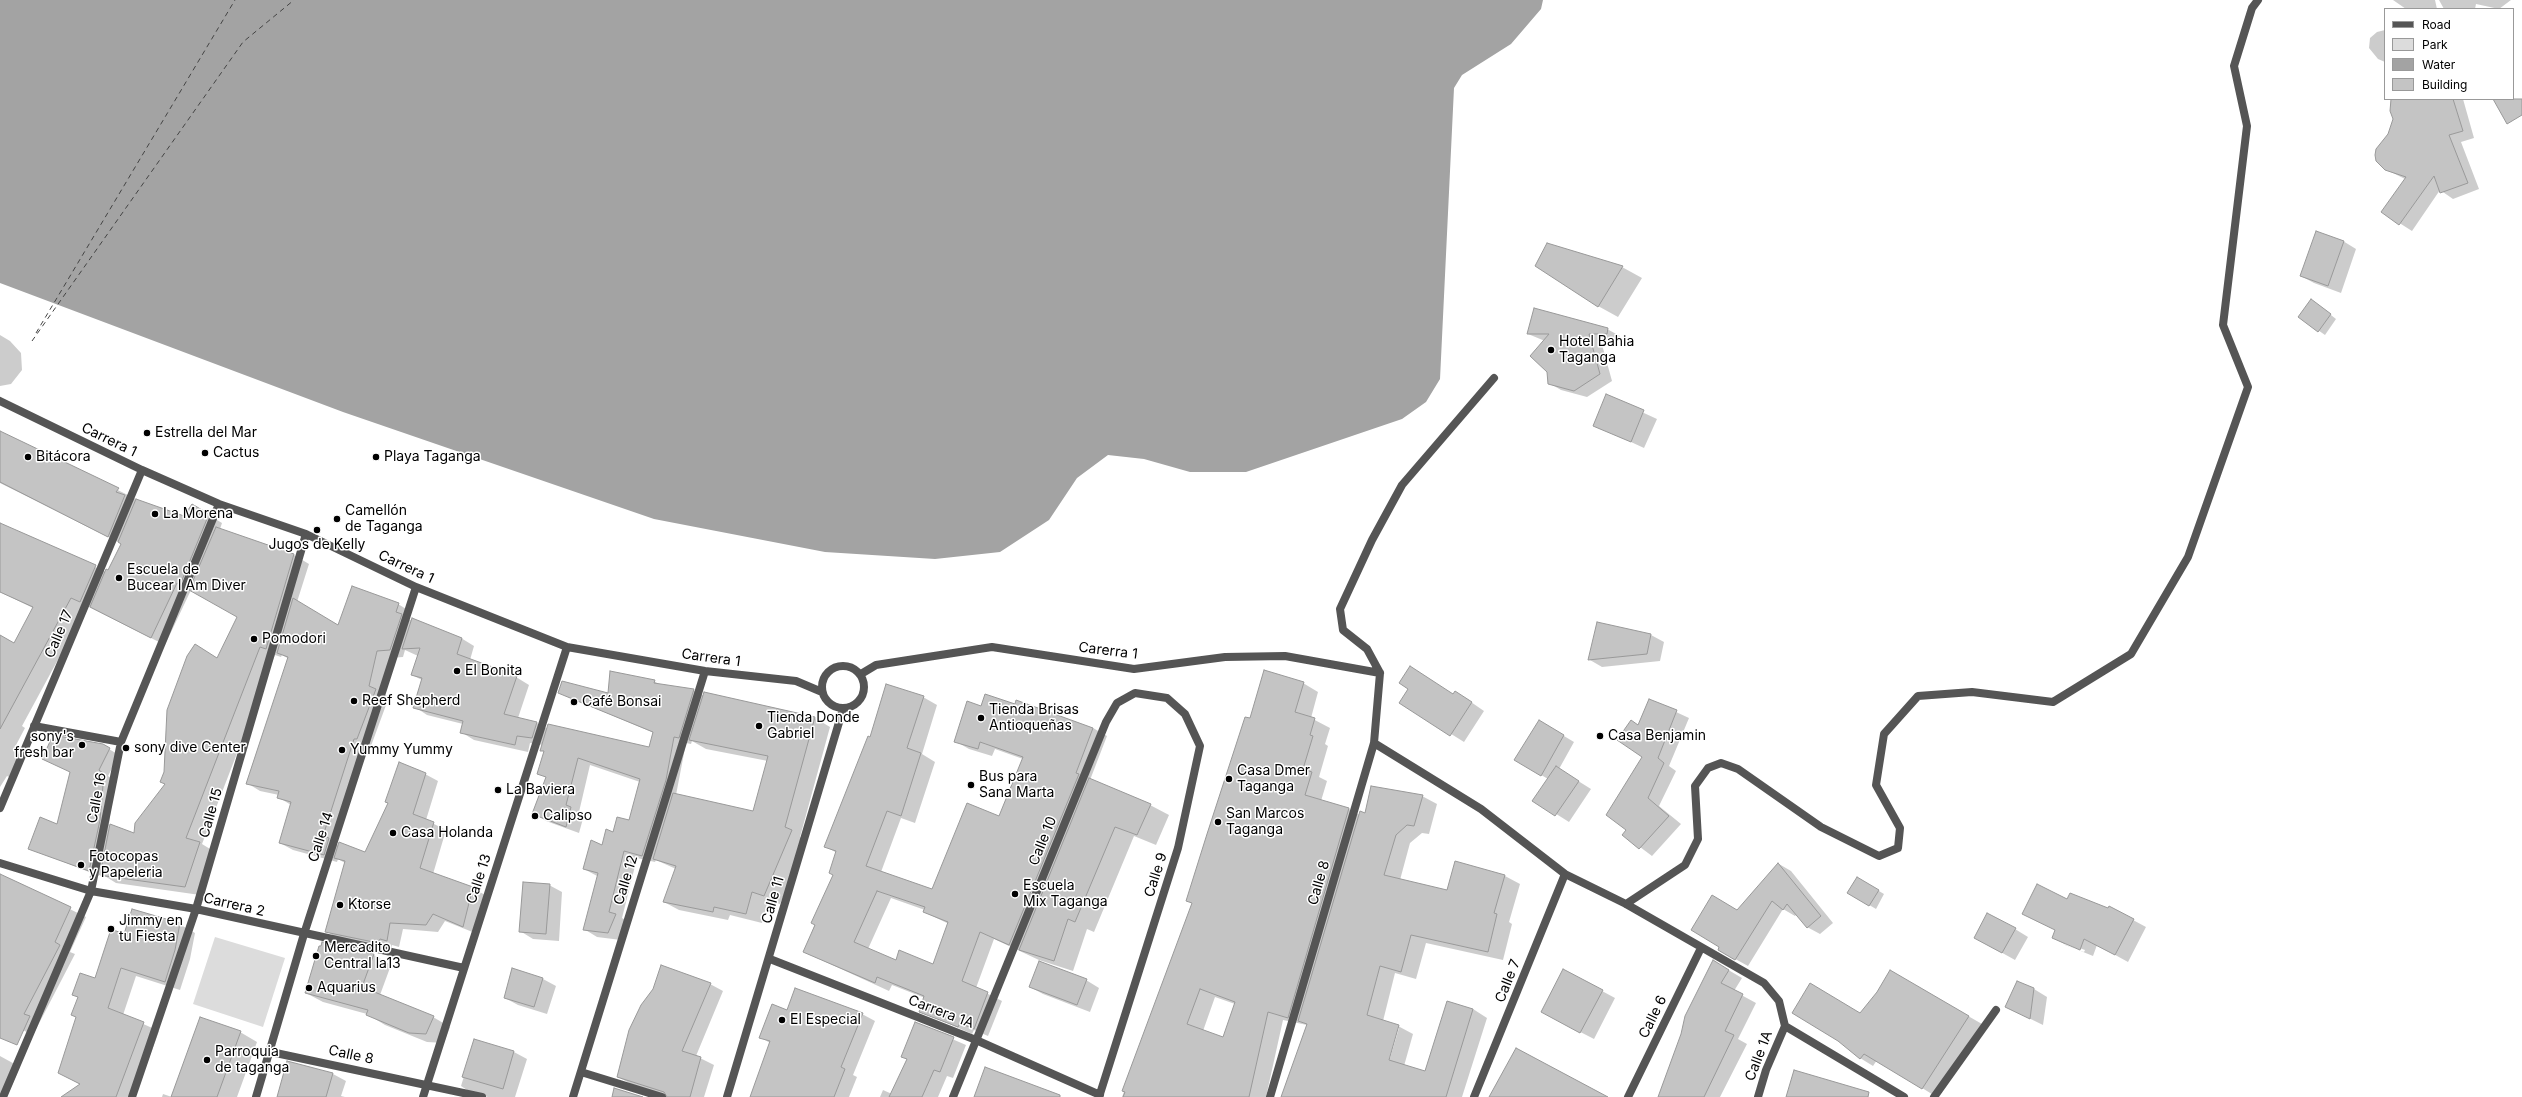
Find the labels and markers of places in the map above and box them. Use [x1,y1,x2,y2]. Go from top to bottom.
place label: Hotel Bahia Taganga [1559,334,1634,366]
marker: Hotel Bahia Taganga [1546,345,1556,355]
place label: Estrella del Mar [155,425,257,441]
marker: Estrella del Mar [142,428,152,438]
place label: Cactus [213,445,259,461]
marker: Cactus [200,448,210,458]
place label: Bitácora [36,449,91,465]
place label: Playa Taganga [384,449,481,465]
marker: Bitácora [23,452,33,462]
marker: Playa Taganga [371,452,381,462]
place label: Camellón de Taganga [345,503,423,536]
place label: La Morena [163,506,233,522]
marker: La Morena [150,509,160,519]
marker: Camellón de Taganga [332,514,342,524]
marker: Jugos de Kelly [312,525,322,535]
place label: Jugos de Kelly [269,537,365,553]
place label: Escuela de Bucear I Am Diver [127,562,246,594]
marker: Escuela de Bucear I Am Diver [114,573,124,583]
place label: Pomodori [262,631,326,647]
marker: Pomodori [249,634,259,644]
place label: El Bonita [465,663,522,679]
marker: El Bonita [452,666,462,676]
place label: Reef Shepherd [362,693,460,709]
place label: Café Bonsai [582,694,661,710]
marker: Reef Shepherd [349,696,359,706]
marker: Café Bonsai [569,697,579,707]
place label: Tienda Brisas Antioqueñas [989,702,1079,734]
place label: Tienda Donde Gabriel [767,710,860,742]
marker: Tienda Brisas Antioqueñas [976,713,986,723]
marker: Tienda Donde Gabriel [754,721,764,731]
place label: Casa Benjamin [1608,728,1706,744]
place label: sony's fresh bar [14,729,74,762]
marker: Casa Benjamin [1595,731,1605,741]
marker: sony's fresh bar [77,740,87,750]
place label: sony dive Center [134,740,246,756]
place label: Yummy Yummy [350,742,453,758]
marker: sony dive Center [121,743,131,753]
marker: Yummy Yummy [337,745,347,755]
place label: Casa Dmer Taganga [1237,763,1310,796]
place label: Bus para Sana Marta [979,769,1054,802]
marker: Casa Dmer Taganga [1224,774,1234,784]
marker: Bus para Sana Marta [966,780,976,790]
place label: La Baviera [506,782,575,798]
marker: La Baviera [493,785,503,795]
place label: San Marcos Taganga [1226,806,1304,838]
place label: Calipso [543,808,592,824]
marker: Calipso [530,811,540,821]
marker: San Marcos Taganga [1213,817,1223,827]
place label: Casa Holanda [401,825,493,841]
marker: Casa Holanda [388,828,398,838]
place label: Fotocopas y Papeleria [89,849,163,882]
marker: Fotocopas y Papeleria [76,860,86,870]
place label: Escuela Mix Taganga [1023,878,1108,910]
marker: Escuela Mix Taganga [1010,889,1020,899]
place label: Ktorse [348,897,391,913]
marker: Ktorse [335,900,345,910]
place label: Jimmy en tu Fiesta [119,913,183,946]
marker: Jimmy en tu Fiesta [106,924,116,934]
place label: Mercadito Central la13 [324,940,401,972]
marker: Mercadito Central la13 [311,951,321,961]
place label: Aquarius [317,980,376,996]
marker: Aquarius [304,983,314,993]
place label: El Especial [790,1012,861,1028]
marker: El Especial [777,1015,787,1025]
place label: Parroquia de taganga [215,1044,289,1076]
marker: Parroquia de taganga [202,1055,212,1065]

